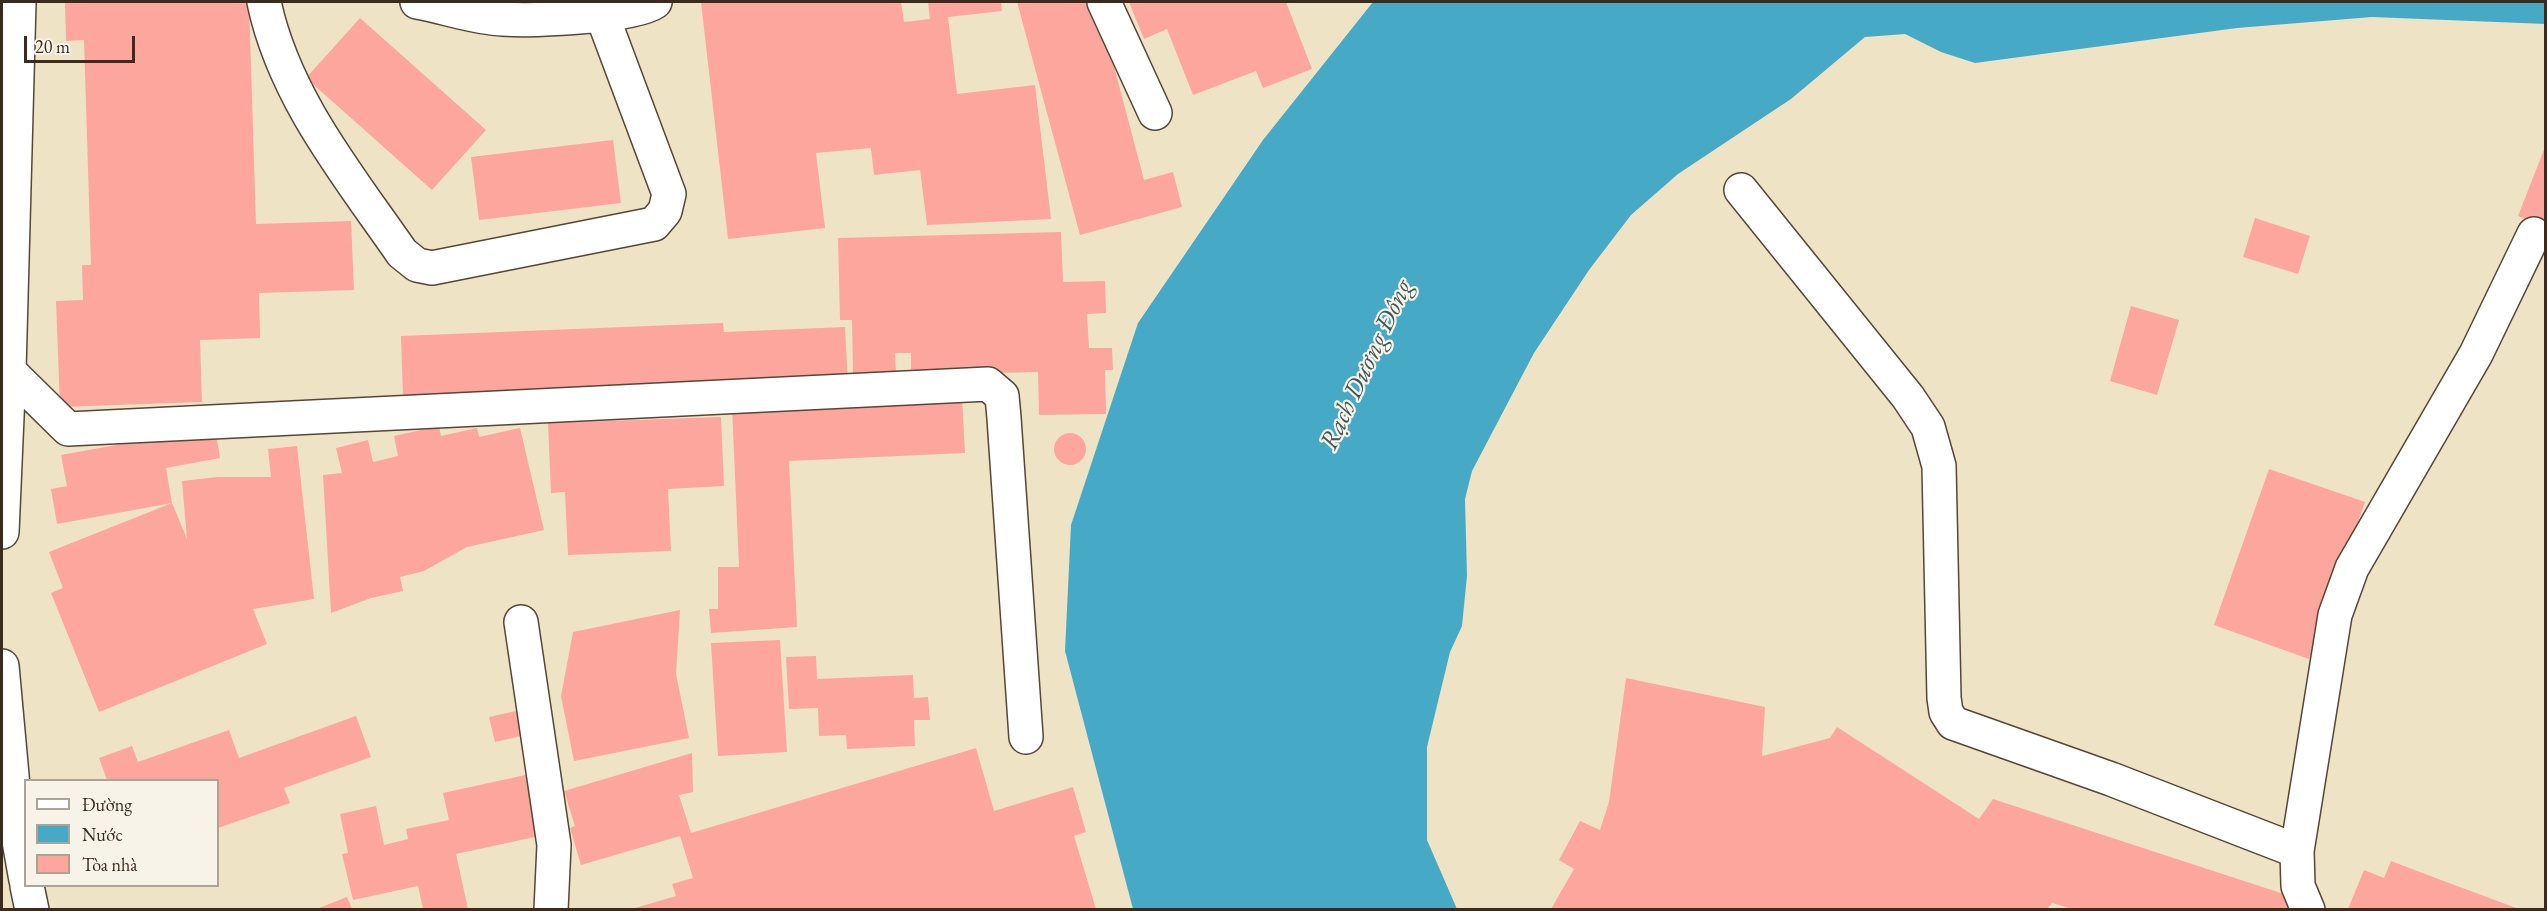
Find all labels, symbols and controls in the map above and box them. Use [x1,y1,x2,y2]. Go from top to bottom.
scale bar [27,24,138,62]
text: 20 m [35,35,70,58]
water label: Rạch Dương Đông [1314,275,1420,455]
legend [24,779,219,887]
text: Đường [82,793,132,816]
text: Nước [82,823,123,846]
text: Tòa nhà [82,853,137,876]

